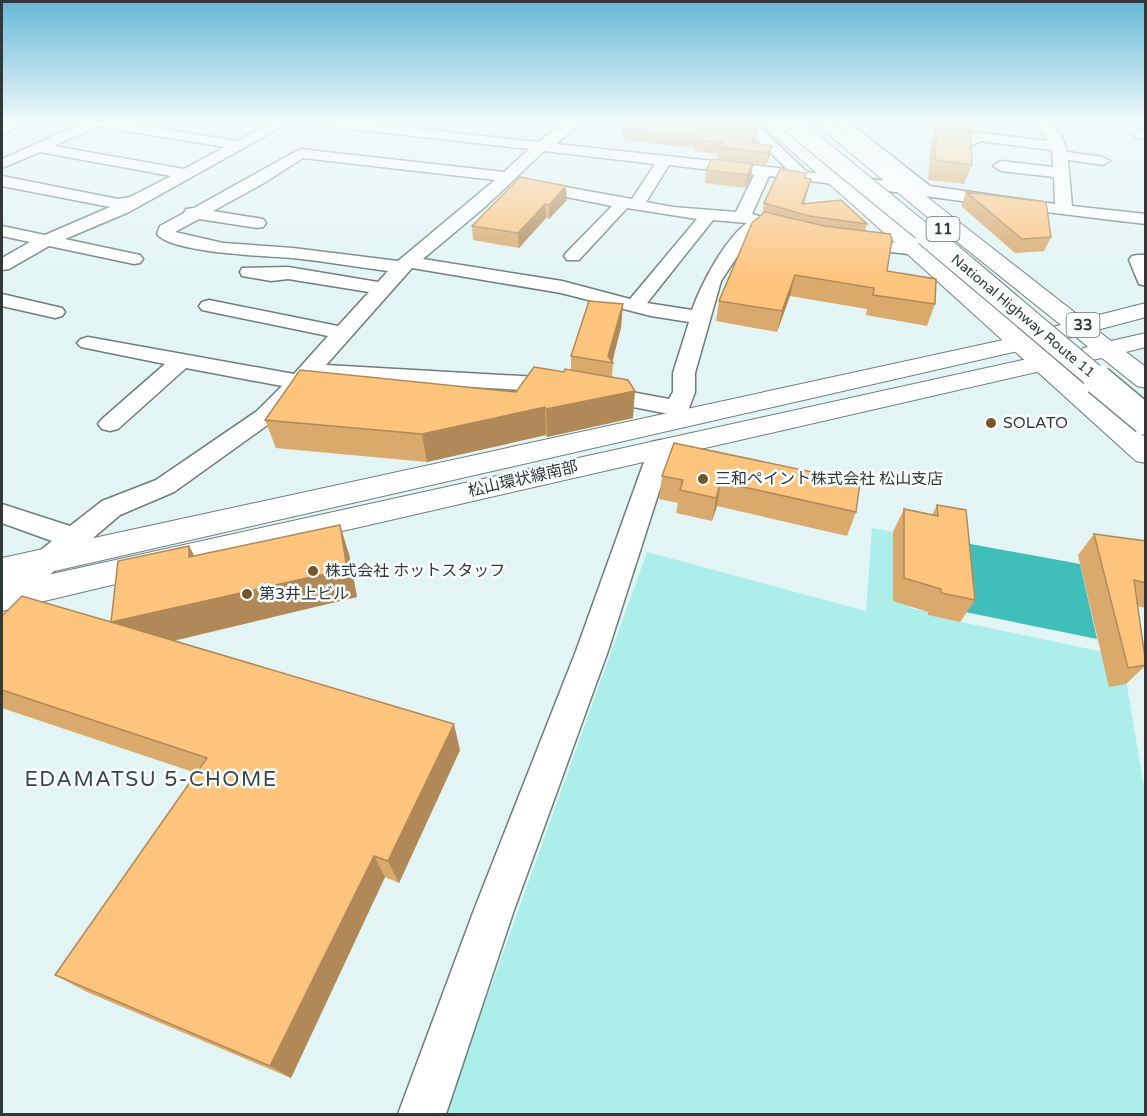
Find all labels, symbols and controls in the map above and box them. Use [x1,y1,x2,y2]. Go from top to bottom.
road number: 11 [926,217,960,241]
street label: National Highway Route 11 [948,251,1098,381]
road number: 33 [1066,313,1100,337]
place label: SOLATO [1003,413,1068,433]
marker: SOLATO [984,416,998,430]
street label: 松山環状線南部 [466,457,580,501]
place label: 三和ペイント株式会社 松山支店 [715,469,943,489]
marker: 三和ペイント株式会社 松山支店 [696,472,710,486]
place label: 株式会社 ホットスタッフ [325,561,505,581]
marker: 株式会社 ホットスタッフ [306,564,320,578]
place label: 第3井上ビル [259,584,349,604]
marker: 第3井上ビル [240,587,254,601]
district label: EDAMATSU 5-CHOME [24,767,278,792]

